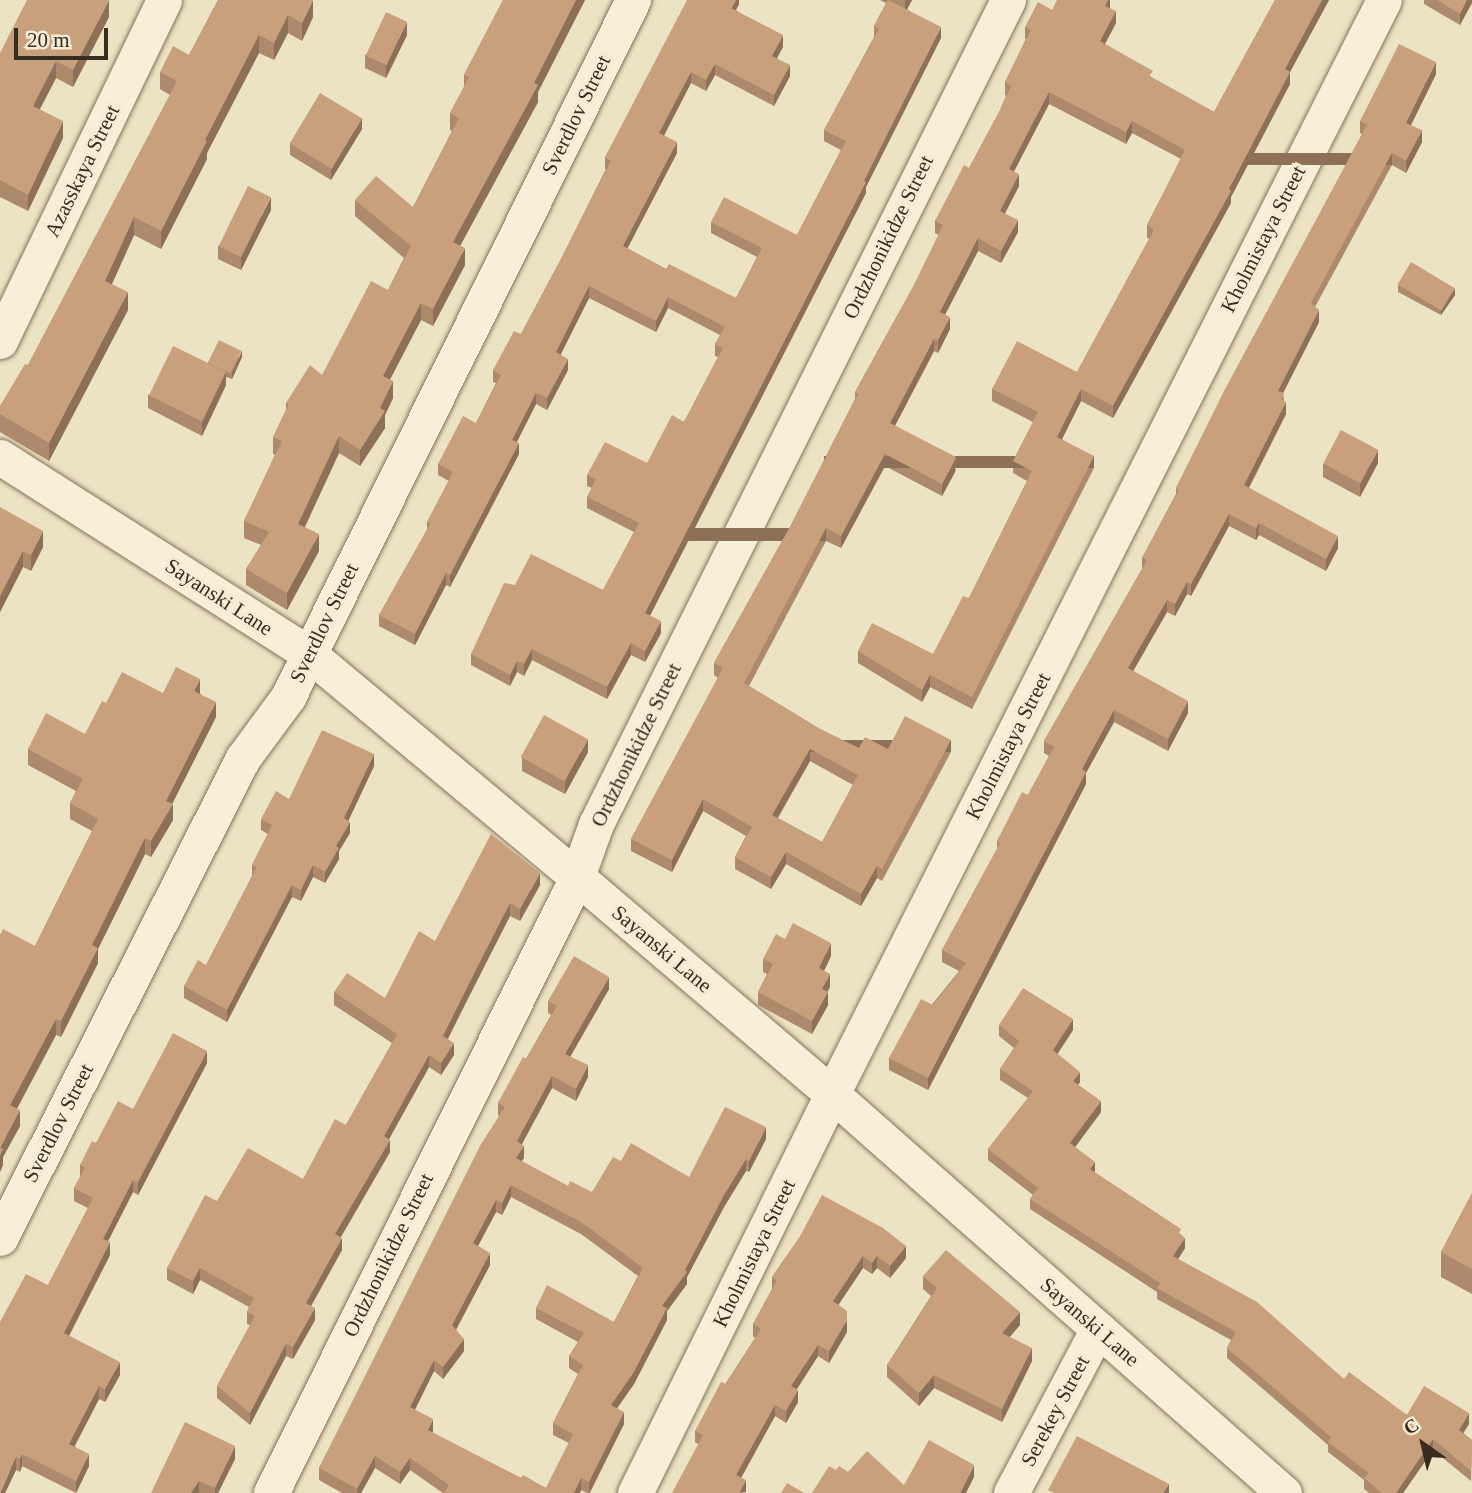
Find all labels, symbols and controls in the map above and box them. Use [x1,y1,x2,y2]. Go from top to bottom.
scale bar [18,14,112,58]
text: 20 m [27,28,70,52]
street label: Sverdlov Street [536,51,616,179]
street label: Azasskaya Street [39,101,125,241]
street label: Ordzhonikidze Street [837,151,939,323]
street label: Kholmistaya Street [1215,161,1311,317]
street label: Sayanski Lane [161,553,277,641]
street label: Sverdlov Street [284,559,364,687]
street label: Ordzhonikidze Street [585,659,687,831]
street label: Kholmistaya Street [960,668,1056,824]
street label: Sayanski Lane [607,900,717,998]
street label: Sverdlov Street [17,1059,99,1187]
street label: Ordzhonikidze Street [337,1169,439,1341]
street label: Kholmistaya Street [707,1175,801,1331]
street label: Sayanski Lane [1035,1272,1145,1372]
street label: Serekey Street [1015,1351,1095,1471]
north arrow [1388,1409,1458,1479]
text: С [1399,1414,1423,1439]

